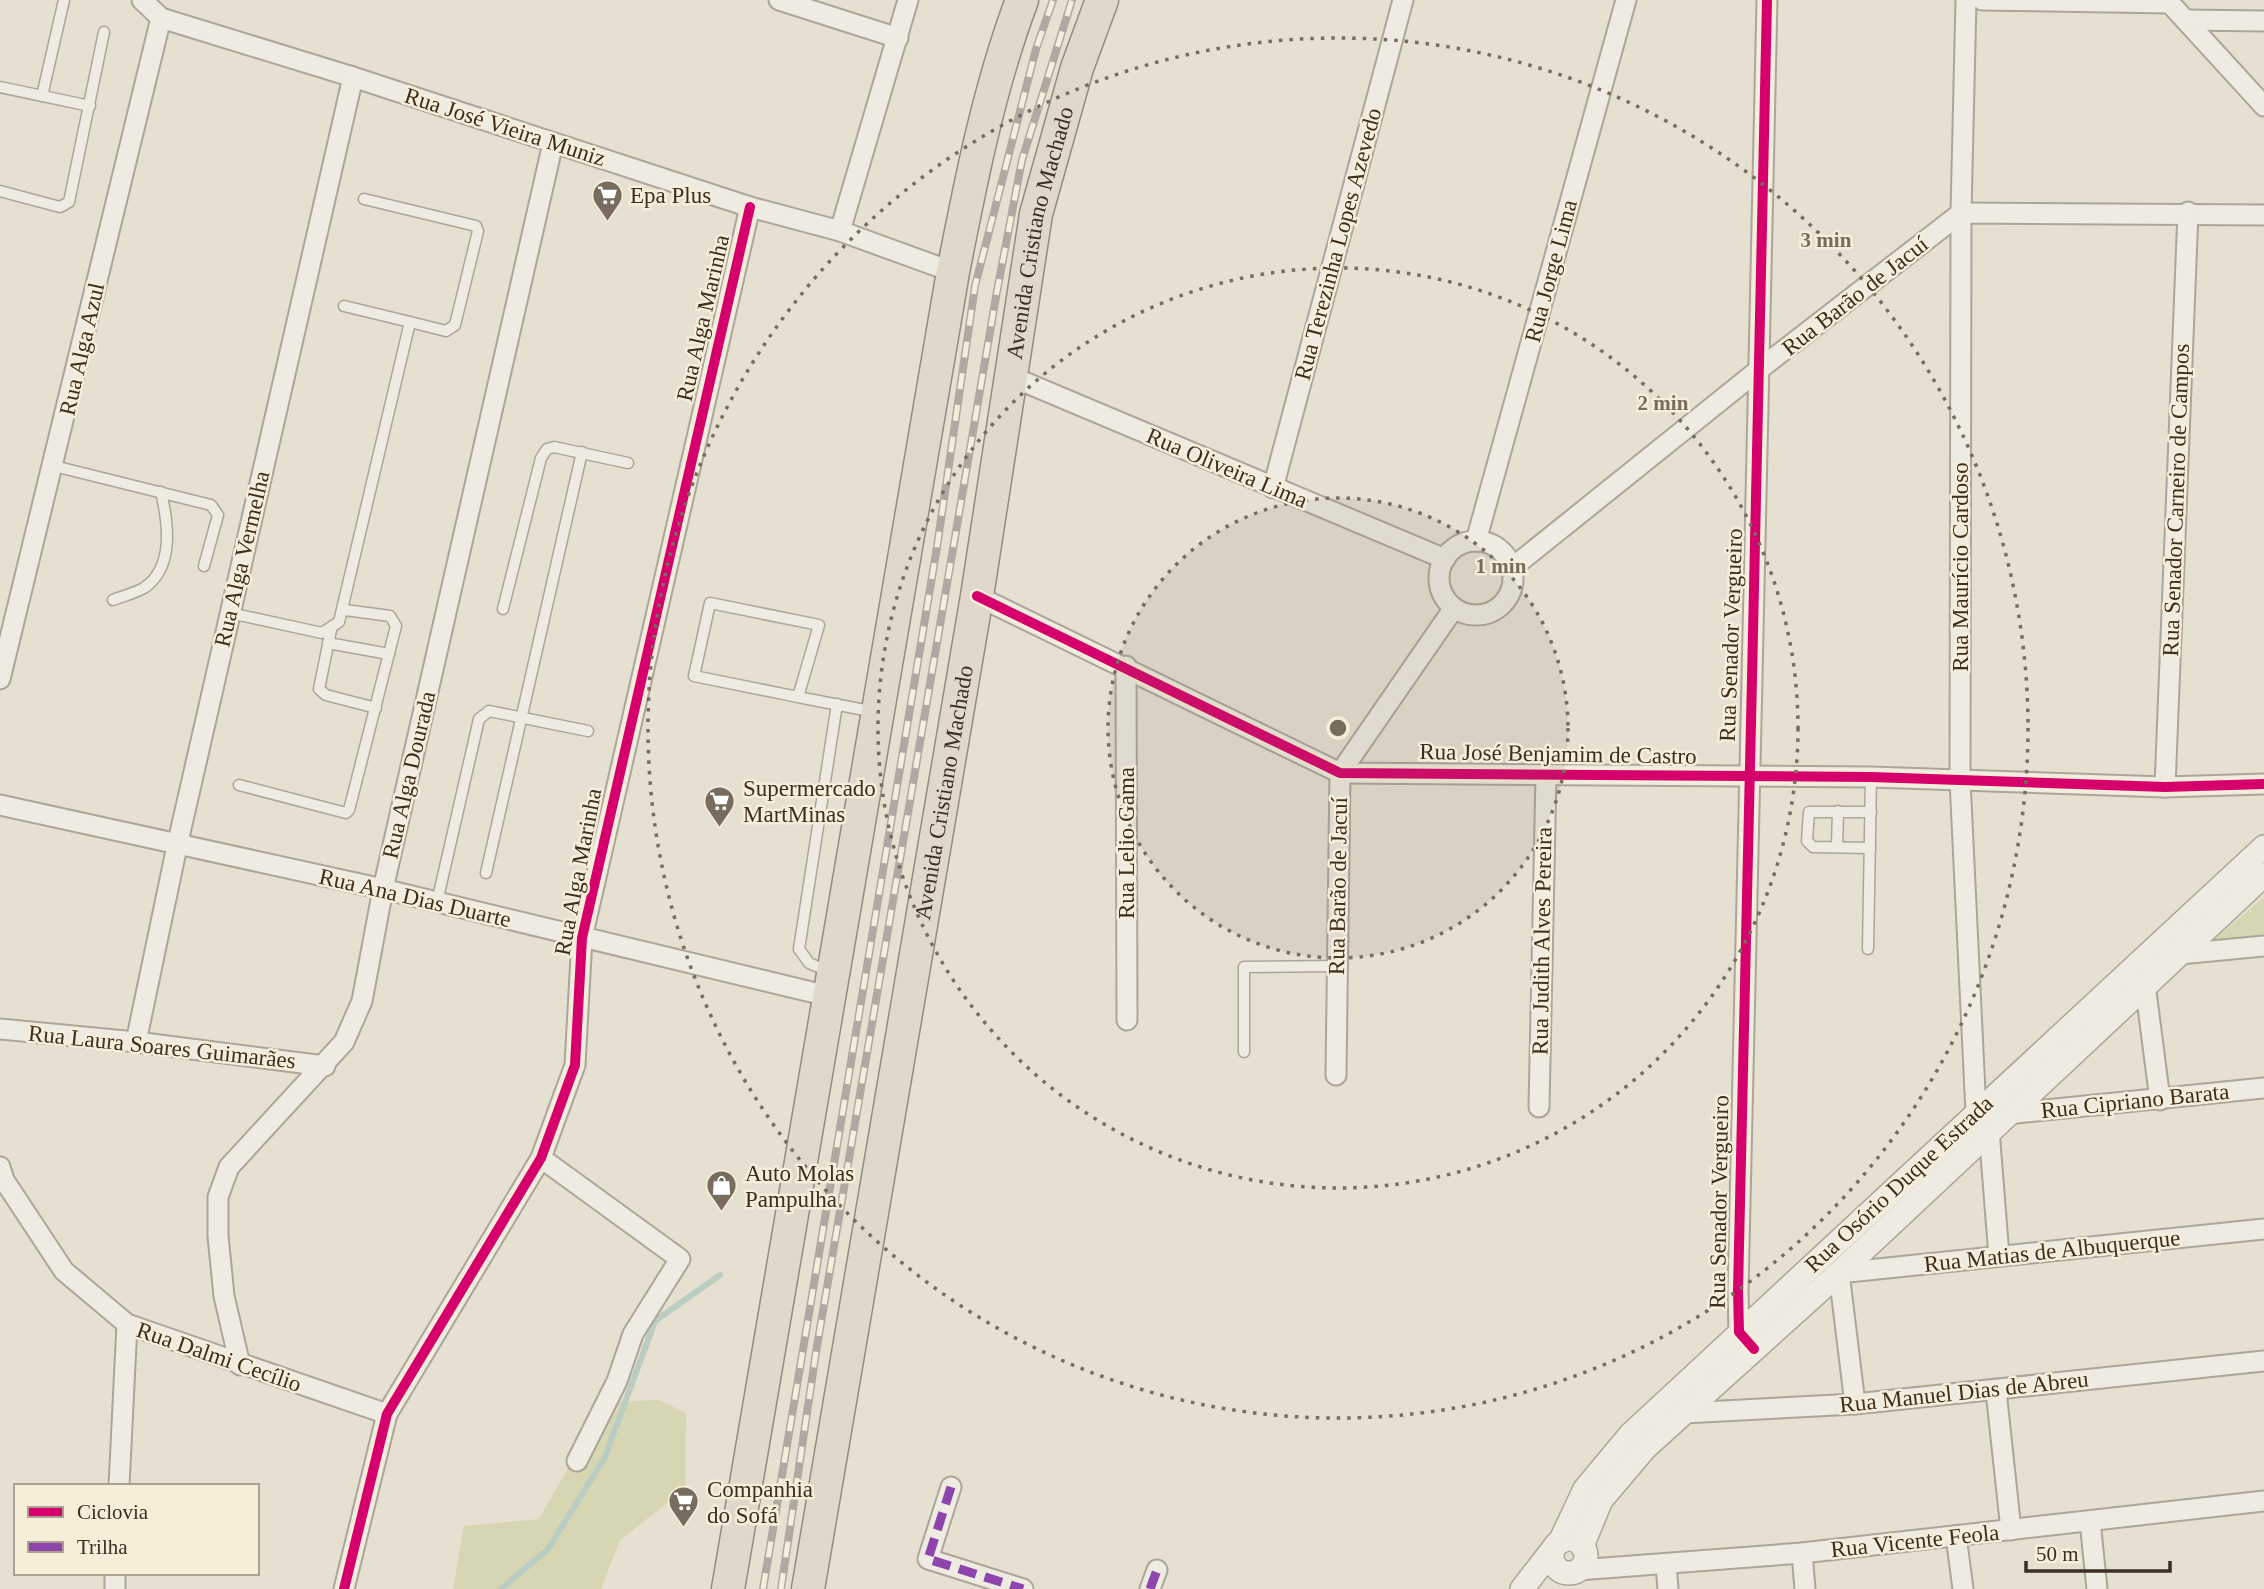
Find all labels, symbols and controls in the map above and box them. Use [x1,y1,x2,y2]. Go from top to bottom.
street label: Rua José Vieira Muniz [401,83,609,171]
street label: Avenida Cristiano Machado [1001,104,1078,361]
street label: Rua Terezinha Lopes Azevedo [1290,105,1386,383]
supermarket icon: Epa Plus [590,178,624,222]
place label: Epa Plus [630,183,711,208]
street label: Rua Jorge Lima [1520,197,1582,345]
text: 3 min [1801,228,1852,252]
street label: Rua Barão de Jacuí [1777,231,1933,361]
street label: Rua Alga Marinha [672,232,734,404]
street label: Rua Alga Azul [55,280,109,418]
street label: Rua Senador Carneiro de Campos [2158,343,2194,657]
text: 2 min [1638,391,1689,415]
street label: Rua Oliveira Lima [1143,423,1311,513]
street label: Rua Maurício Cardoso [1948,462,1973,672]
street label: Rua Alga Vermelha [210,469,274,649]
street label: Rua Senador Vergueiro [1715,528,1747,742]
text: 1 min [1476,554,1527,578]
street label: Avenida Cristiano Machado [910,663,978,922]
street label: Rua Alga Dourada [378,689,440,861]
centre of rings [1326,716,1350,740]
street label: Rua José Benjamim de Castro [1419,739,1697,769]
street label: Rua Lelio Gama [1114,767,1139,919]
place label: Supermercado MartMinas [743,776,876,827]
supermarket icon: Supermercado MartMinas [703,784,737,828]
street label: Rua Alga Marinha [550,786,606,958]
street label: Rua Barão de Jacuí [1324,796,1352,975]
street label: Rua Judith Alves Pereira [1528,827,1556,1055]
street label: Rua Ana Dias Duarte [317,864,513,932]
street label: Rua Laura Soares Guimarães [27,1021,297,1073]
street label: Rua Cipriano Barata [2040,1079,2230,1123]
street label: Rua Osório Duque Estrada [1800,1091,1998,1277]
street label: Rua Senador Vergueiro [1705,1095,1733,1309]
place label: Auto Molas Pampulha [745,1161,854,1212]
shop icon: Auto Molas Pampulha [705,1169,739,1213]
street label: Rua Matias de Albuquerque [1923,1225,2181,1277]
street label: Rua Dalmi Cecílio [133,1317,305,1397]
street label: Rua Manuel Dias de Abreu [1838,1366,2090,1418]
place label: Companhia do Sofá [707,1477,813,1528]
legend [14,1484,259,1575]
supermarket icon: Companhia do Sofá [667,1485,701,1529]
text: Ciclovia [77,1500,149,1524]
street label: Rua Vicente Feola [1829,1520,2001,1562]
scale bar [2026,1530,2170,1574]
text: Trilha [77,1535,128,1559]
text: 50 m [2036,1542,2079,1566]

